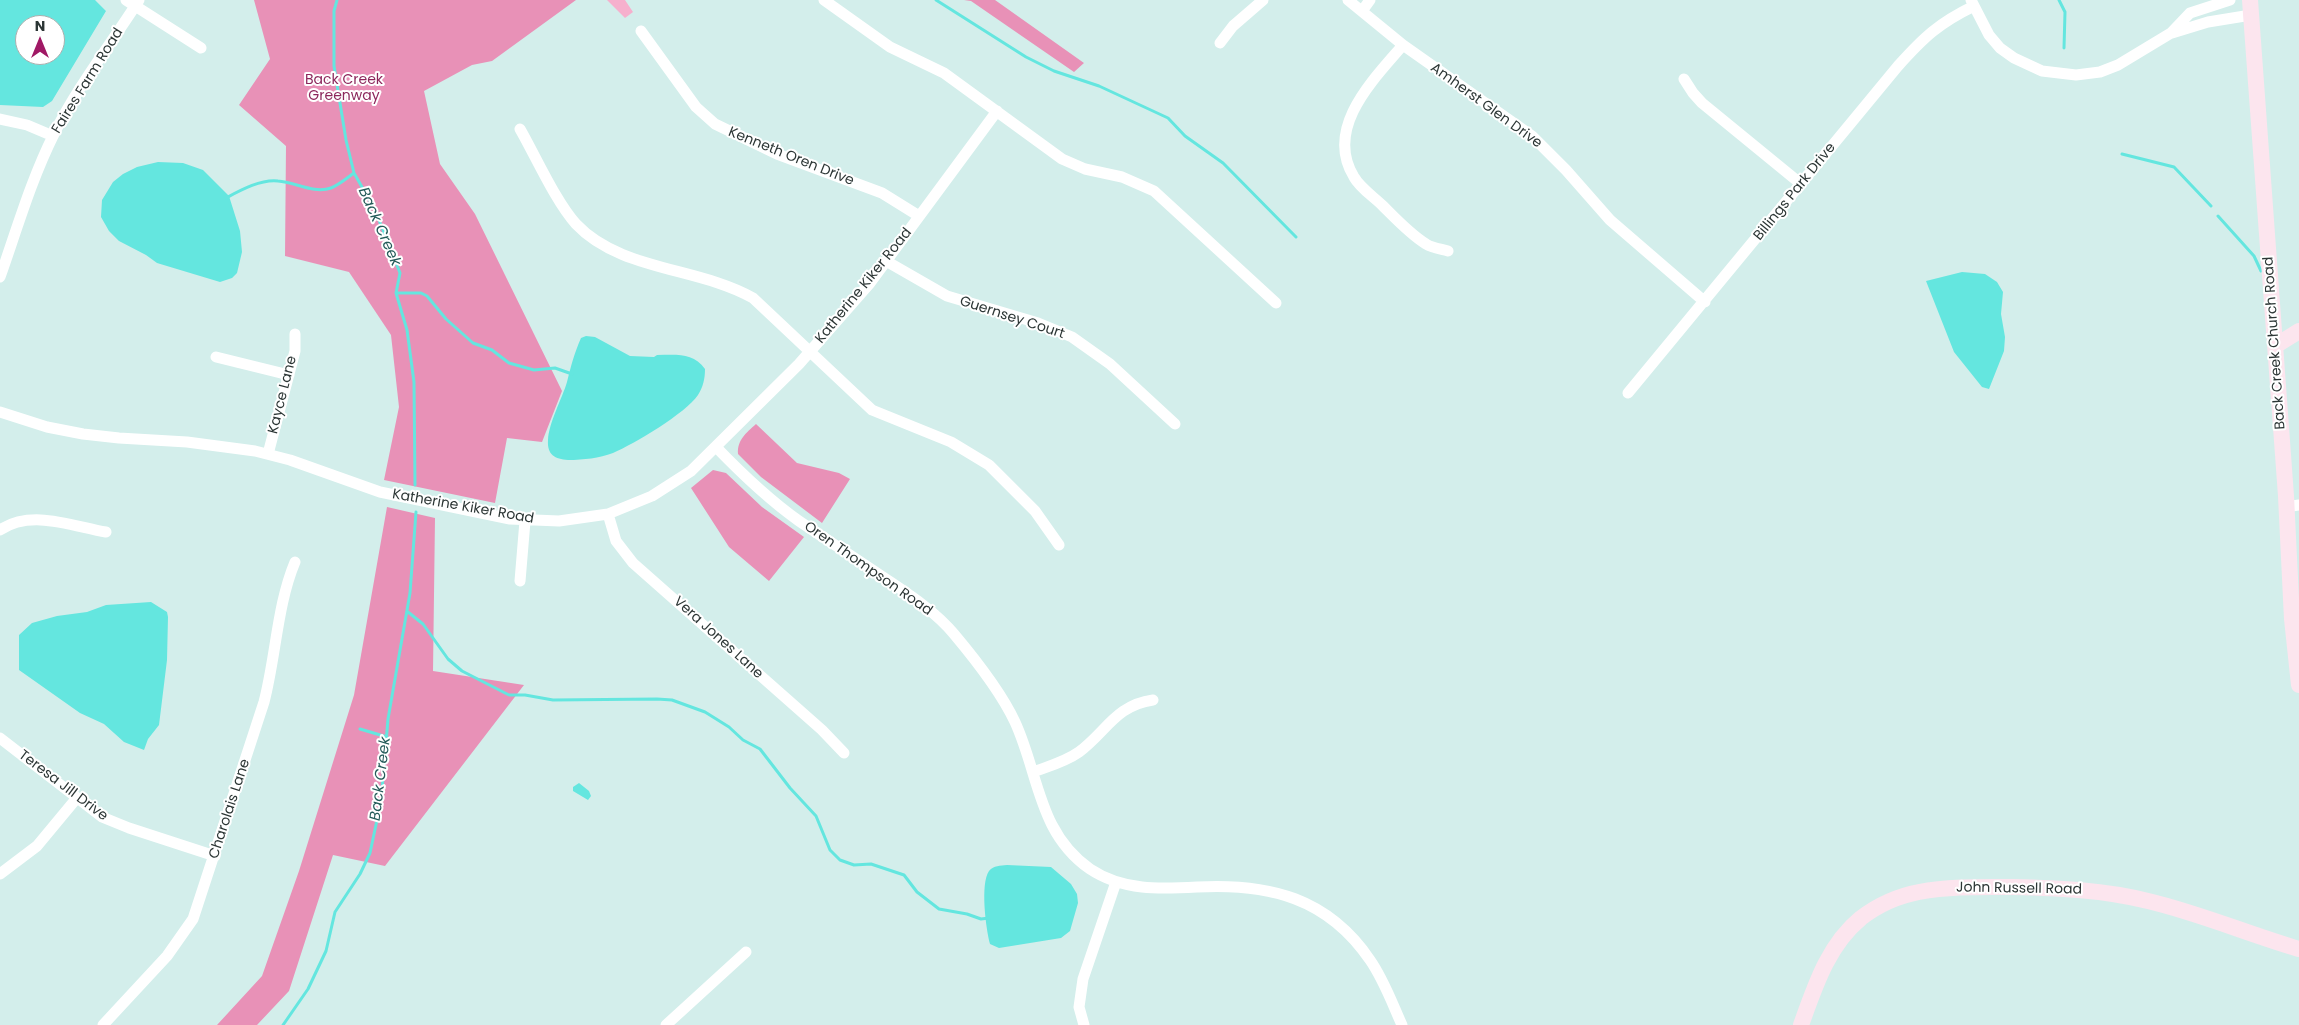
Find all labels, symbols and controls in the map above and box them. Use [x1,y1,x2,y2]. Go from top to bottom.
north arrow [15,15,65,65]
text: N [35,16,45,36]
street label: Faires Farm Road [49,25,127,137]
street label: Amherst Glen Drive [1427,60,1545,152]
park label: Back Creek Greenway [305,72,383,104]
street label: Kenneth Oren Drive [726,124,856,190]
street label: Billings Park Drive [1751,140,1839,244]
water label: Back Creek [354,185,404,269]
street label: Katherine Kiker Road [812,225,916,347]
street label: Back Creek Church Road [2261,256,2289,430]
street label: Guernsey Court [957,293,1067,343]
street label: Kayce Lane [265,354,301,436]
street label: Katherine Kiker Road [391,486,535,528]
street label: Oren Thompson Road [801,518,935,620]
street label: Vera Jones Lane [670,593,766,683]
water label: Back Creek [367,736,395,822]
street label: Teresa Jill Drive [15,747,111,825]
street label: Charolais Lane [206,757,254,861]
street label: John Russell Road [1956,880,2082,898]

